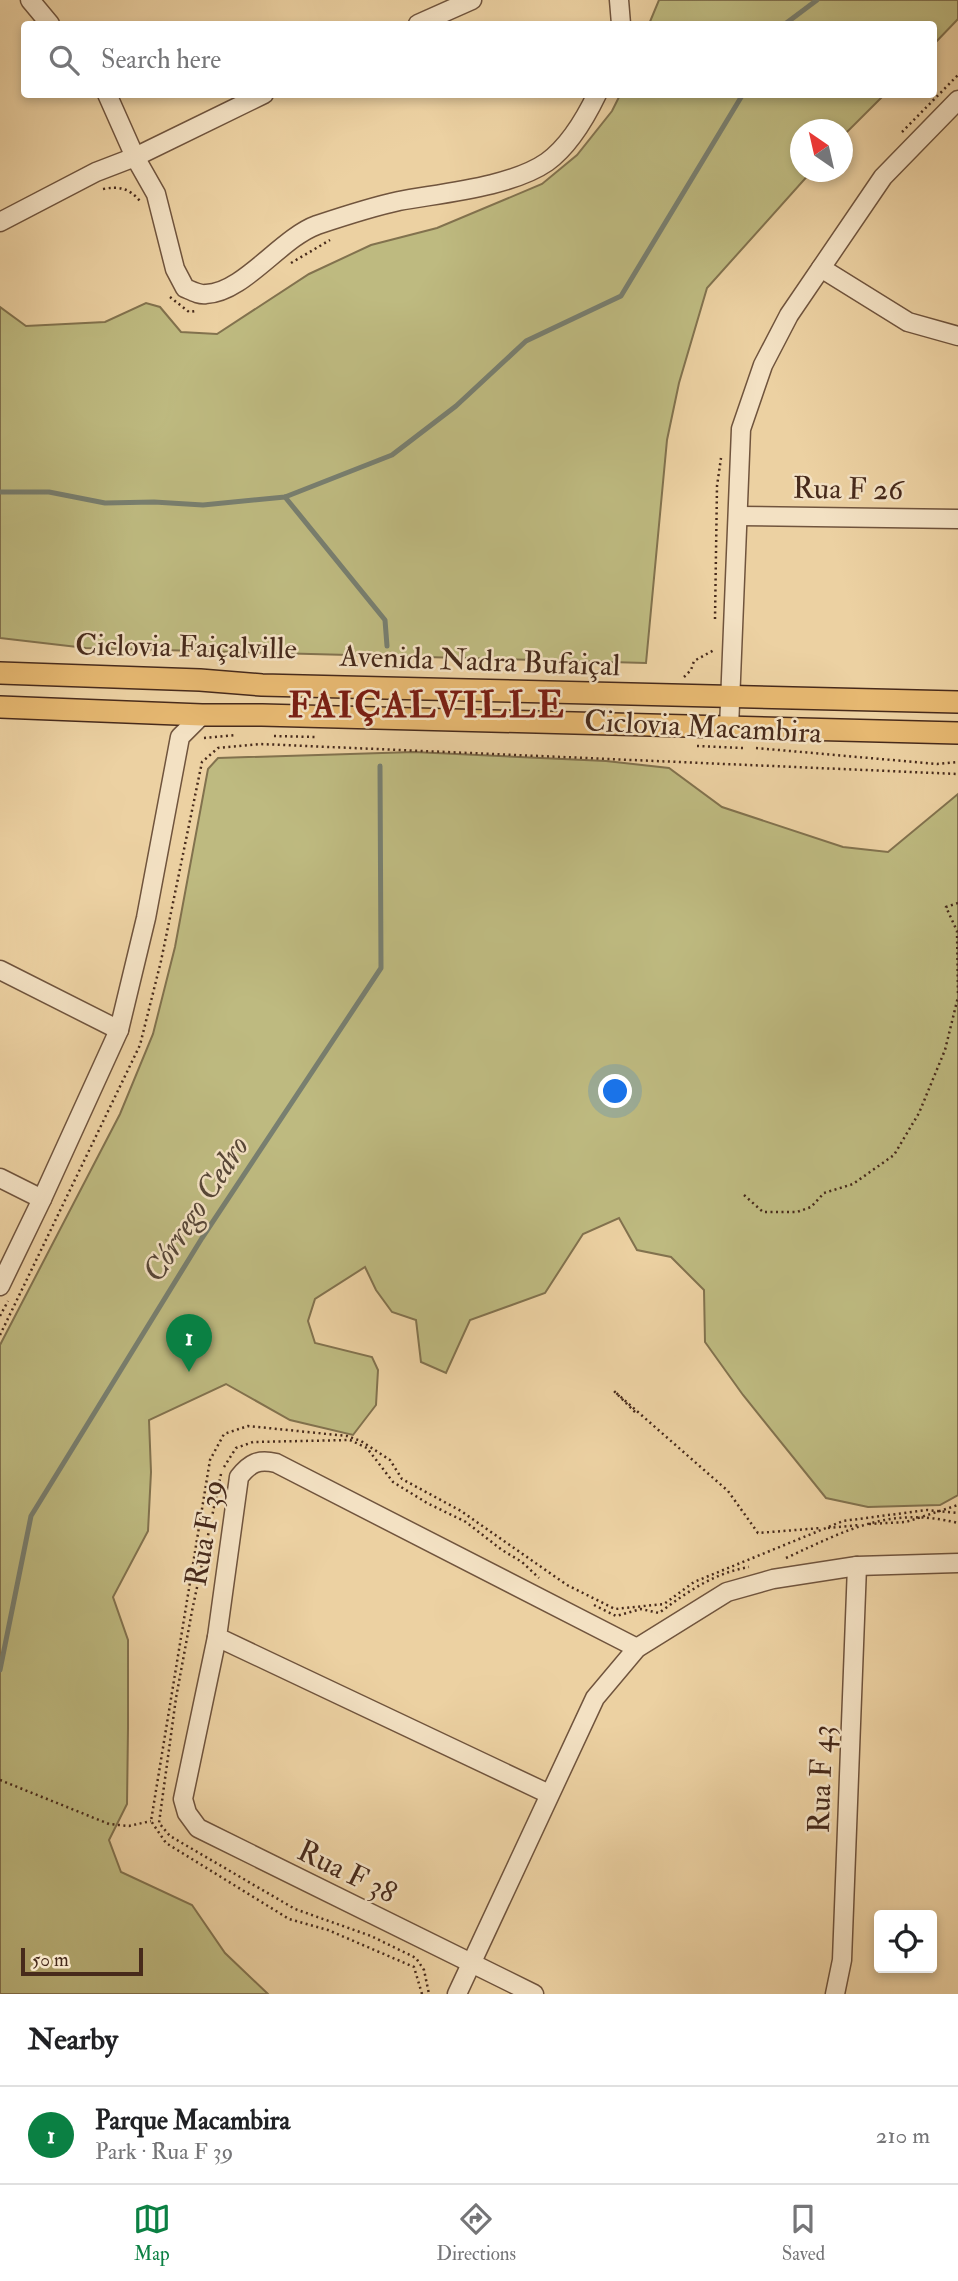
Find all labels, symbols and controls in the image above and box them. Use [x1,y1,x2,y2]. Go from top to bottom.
search box [21,21,937,98]
icon: search [45,41,83,79]
text: Search here [101,44,221,76]
north arrow [790,119,853,182]
street label: Rua F 26 [792,470,906,508]
street label: Ciclovia Faiçalville [75,627,297,667]
street label: Avenida Nadra Bufaiçal [338,638,621,684]
district label: FAIÇALVILLE [288,682,566,729]
street label: Ciclovia Macambira [583,702,823,752]
your location [598,1074,632,1108]
water label: Córrego Cedro [134,1128,258,1290]
pin: 1 [166,1314,212,1372]
street label: Rua F 39 [177,1477,233,1589]
street label: Rua F 43 [801,1724,841,1834]
street label: Rua F 38 [291,1832,403,1912]
map controls [874,1910,937,1973]
button: locate [874,1910,937,1973]
scale bar [21,1945,144,1977]
text: 50 m [32,1948,69,1972]
text: Nearby [28,2021,118,2058]
text: Parque Macambira [95,2105,290,2137]
text: 1 [47,2121,55,2150]
text: 210 m [876,2121,930,2150]
text: Park · Rua F 39 [95,2137,233,2166]
tab: Map [133,2200,171,2266]
tab: Directions [436,2200,516,2266]
tab: Saved [782,2200,825,2266]

